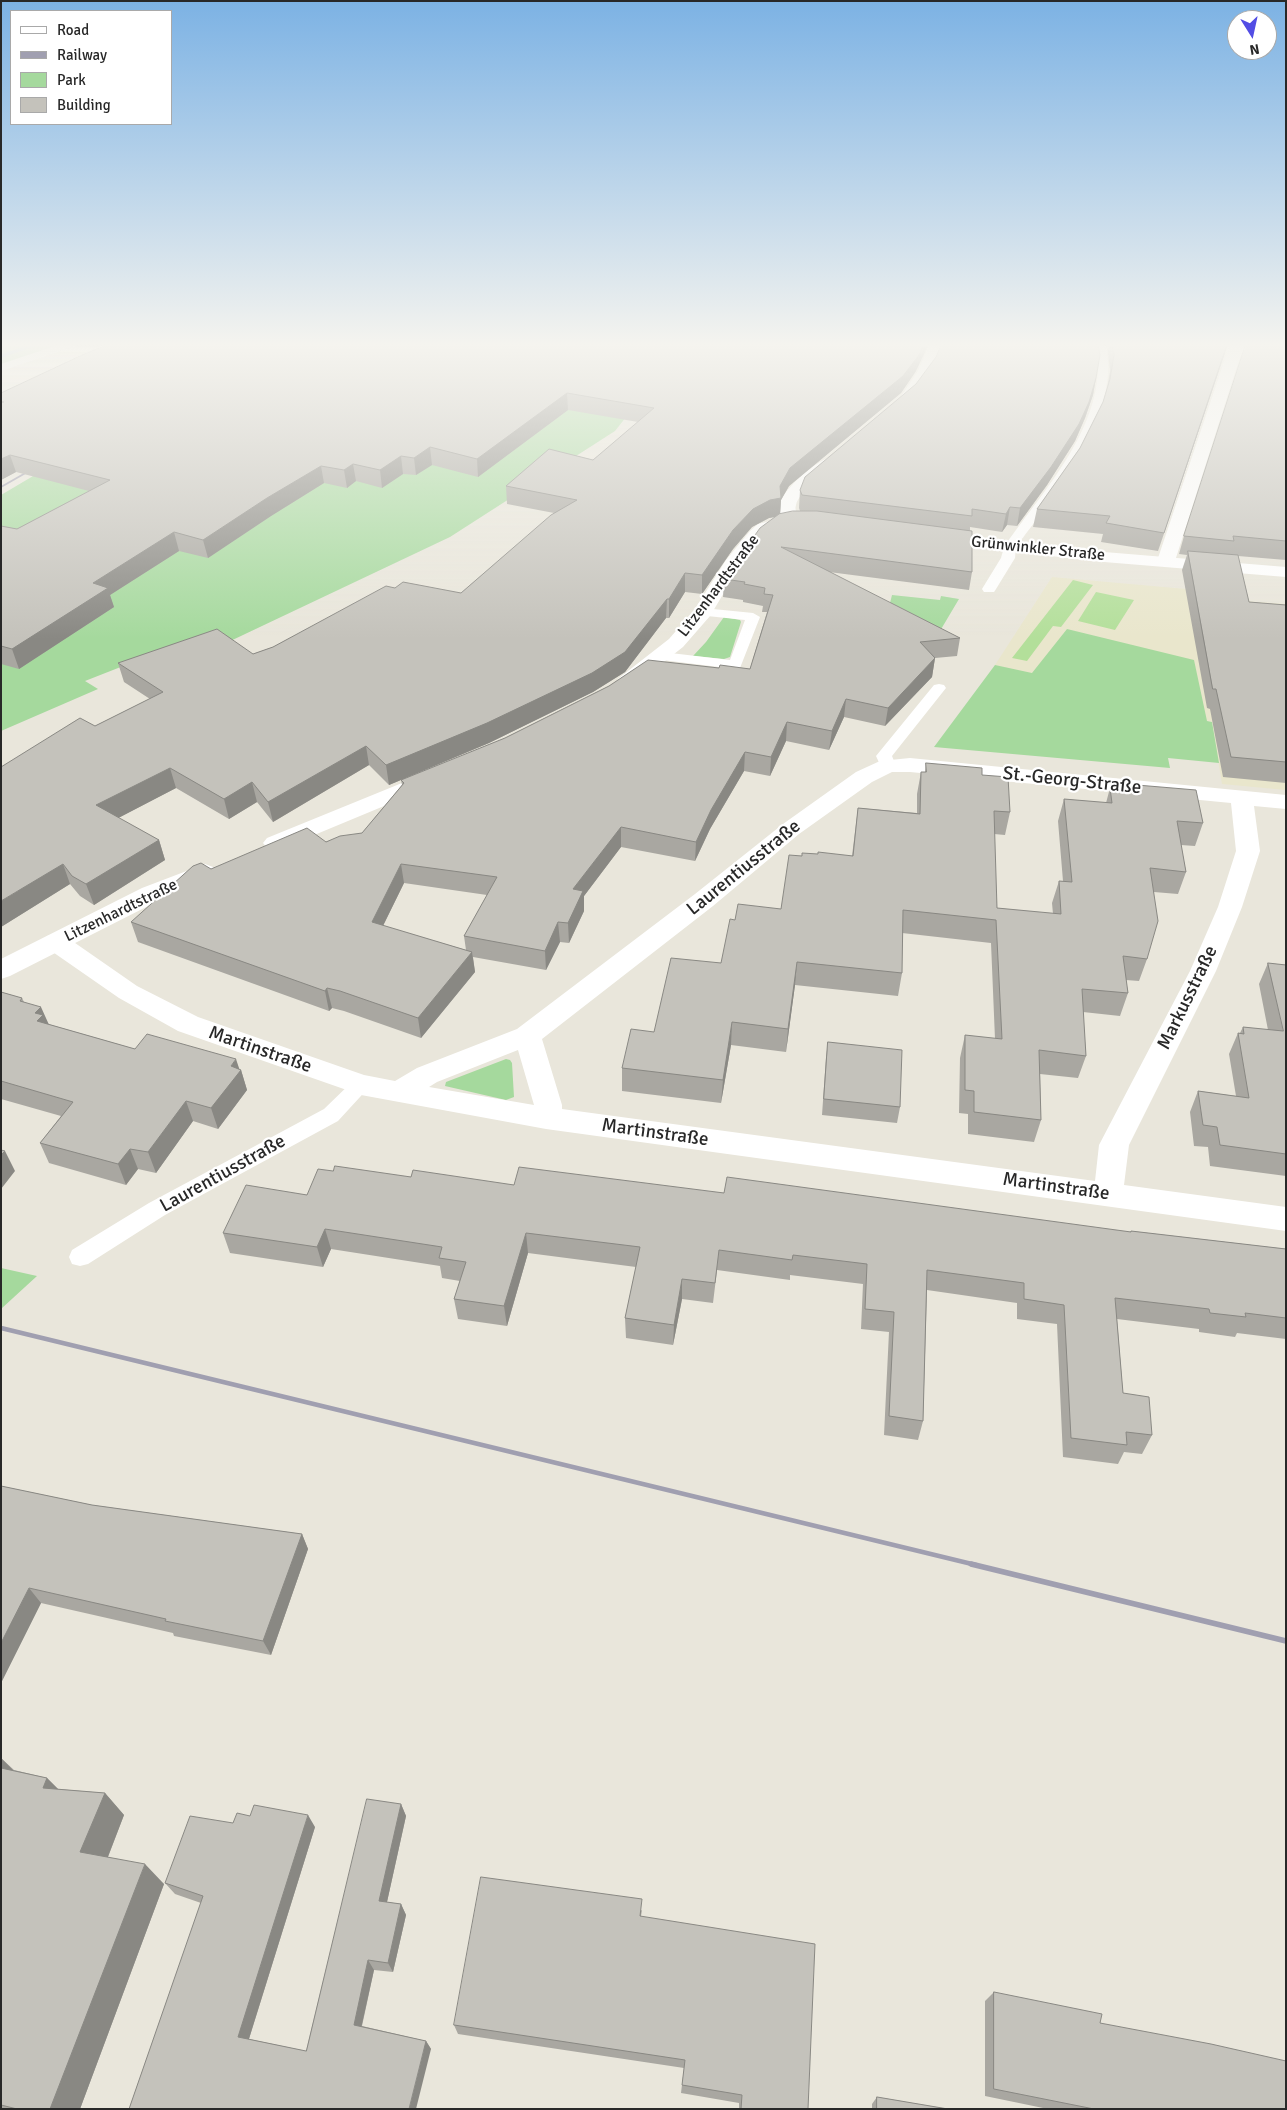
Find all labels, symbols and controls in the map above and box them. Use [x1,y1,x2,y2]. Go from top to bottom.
legend [10,10,172,125]
north arrow [1227,10,1277,60]
text: Road [57,21,89,39]
text: N [1248,40,1261,58]
text: Railway [57,46,107,64]
text: Park [57,71,86,89]
text: Building [57,96,111,114]
street label: Litzenhardtstraße [674,531,764,641]
street label: Grünwinkler Straße [970,532,1106,566]
street label: St.-Georg-Straße [1002,762,1142,800]
street label: Laurentiusstraße [683,815,805,921]
street label: Litzenhardtstraße [62,875,180,947]
street label: Markusstraße [1153,942,1223,1054]
street label: Martinstraße [205,1022,315,1078]
street label: Martinstraße [600,1114,710,1152]
street label: Laurentiusstraße [156,1130,290,1218]
street label: Martinstraße [1001,1168,1111,1206]

